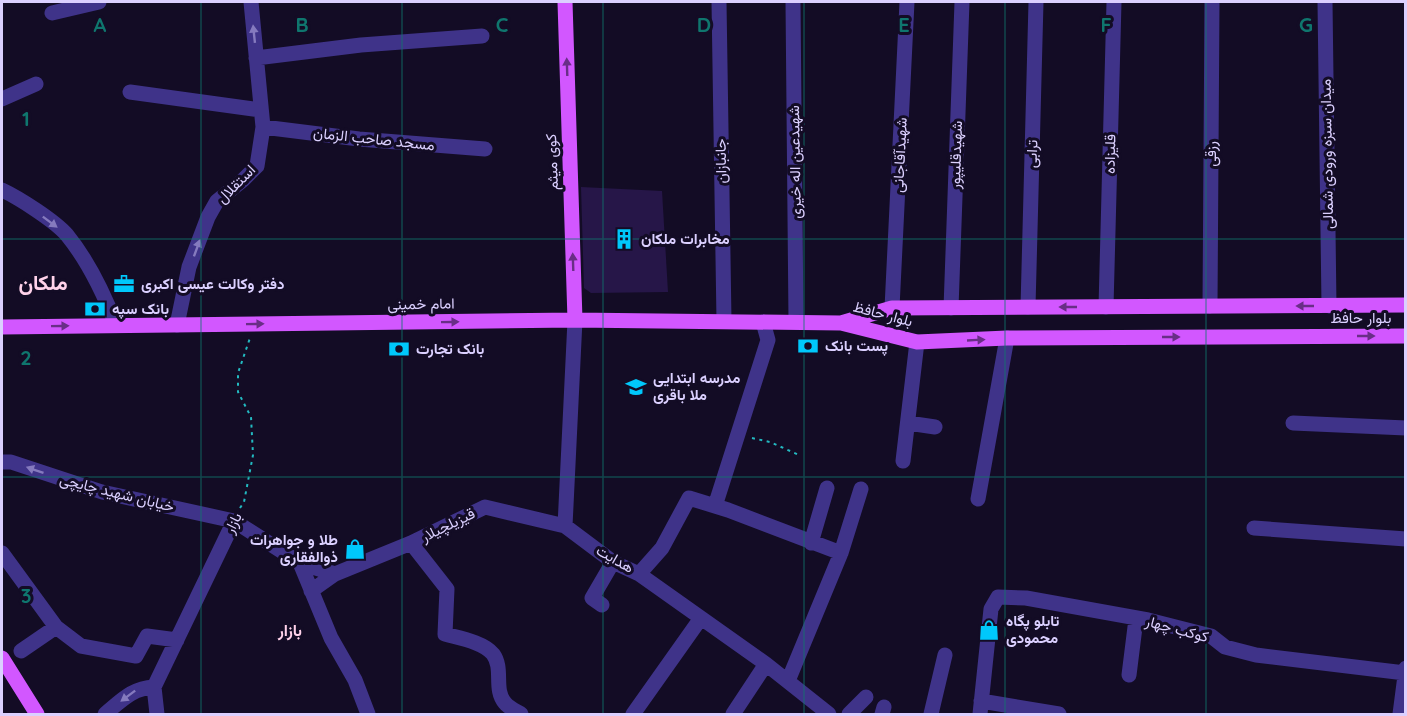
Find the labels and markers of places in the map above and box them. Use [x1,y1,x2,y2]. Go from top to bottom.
building icon: مخابرات ملکان [612,227,636,251]
place label: مخابرات ملکان [641,229,730,248]
office icon: دفتر وکالت عیسی اکبری [112,272,136,296]
place label: دفتر وکالت عیسی اکبری [141,274,285,293]
bank icon: بانک سپه [83,297,107,321]
place label: بانک سپه [112,299,169,319]
bank icon: پست بانک [796,334,820,358]
place label: پست بانک [825,336,888,356]
bank icon: بانک تجارت [387,337,411,361]
place label: بانک تجارت [416,339,484,358]
place label: مدرسه ابتدایی ملا باقری [653,368,740,404]
school or university icon: مدرسه ابتدایی ملا باقری [624,375,648,399]
place label: طلا و جواهرات ذوالفقاری [250,530,338,566]
shop icon: طلا و جواهرات ذوالفقاری [343,537,367,561]
place label: تابلو پگاه محمودی [1006,611,1059,647]
shop icon: تابلو پگاه محمودی [977,618,1001,642]

